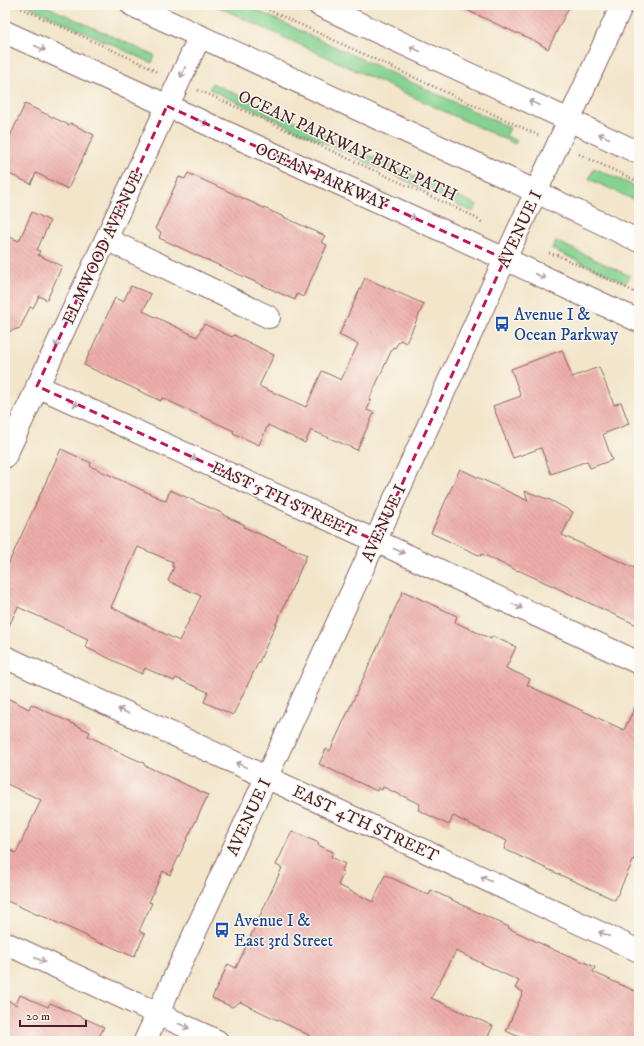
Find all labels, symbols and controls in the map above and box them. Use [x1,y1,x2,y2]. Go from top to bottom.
one-way arrow [34,45,46,52]
one-way arrow [410,45,422,52]
one-way arrow [179,65,186,77]
street label: OCEAN PARKWAY BIKE PATH [235,85,461,205]
one-way arrow [528,99,540,106]
one-way arrow [196,119,208,126]
one-way arrow [598,132,610,139]
street label: OCEAN PARKWAY [252,138,392,214]
street label: ELMWOOD AVENUE [58,167,148,328]
street label: AVENUE I [492,187,547,272]
one-way arrow [404,213,416,220]
one-way arrow [534,273,546,280]
place label: Avenue I & Ocean Parkway [514,304,619,346]
bus stop icon: Avenue I & Ocean Parkway [493,315,511,333]
one-way arrow [54,336,61,348]
one-way arrow [67,399,79,407]
one-way arrow [185,453,197,461]
street label: EAST 5TH STREET [208,457,360,543]
street label: AVENUE I [356,481,411,566]
one-way arrow [392,548,404,555]
one-way arrow [510,603,522,610]
one-way arrow [117,707,129,714]
one-way arrow [235,761,247,768]
street label: AVENUE I [221,775,276,860]
street label: EAST 4TH STREET [289,780,442,868]
one-way arrow [480,875,492,882]
place label: Avenue I & East 3rd Street [234,910,334,952]
bus stop icon: Avenue I & East 3rd Street [213,921,231,939]
one-way arrow [598,930,610,937]
one-way arrow [34,957,46,964]
scale bar [20,1002,86,1028]
text: 20 m [26,1009,50,1024]
one-way arrow [178,1023,190,1030]

